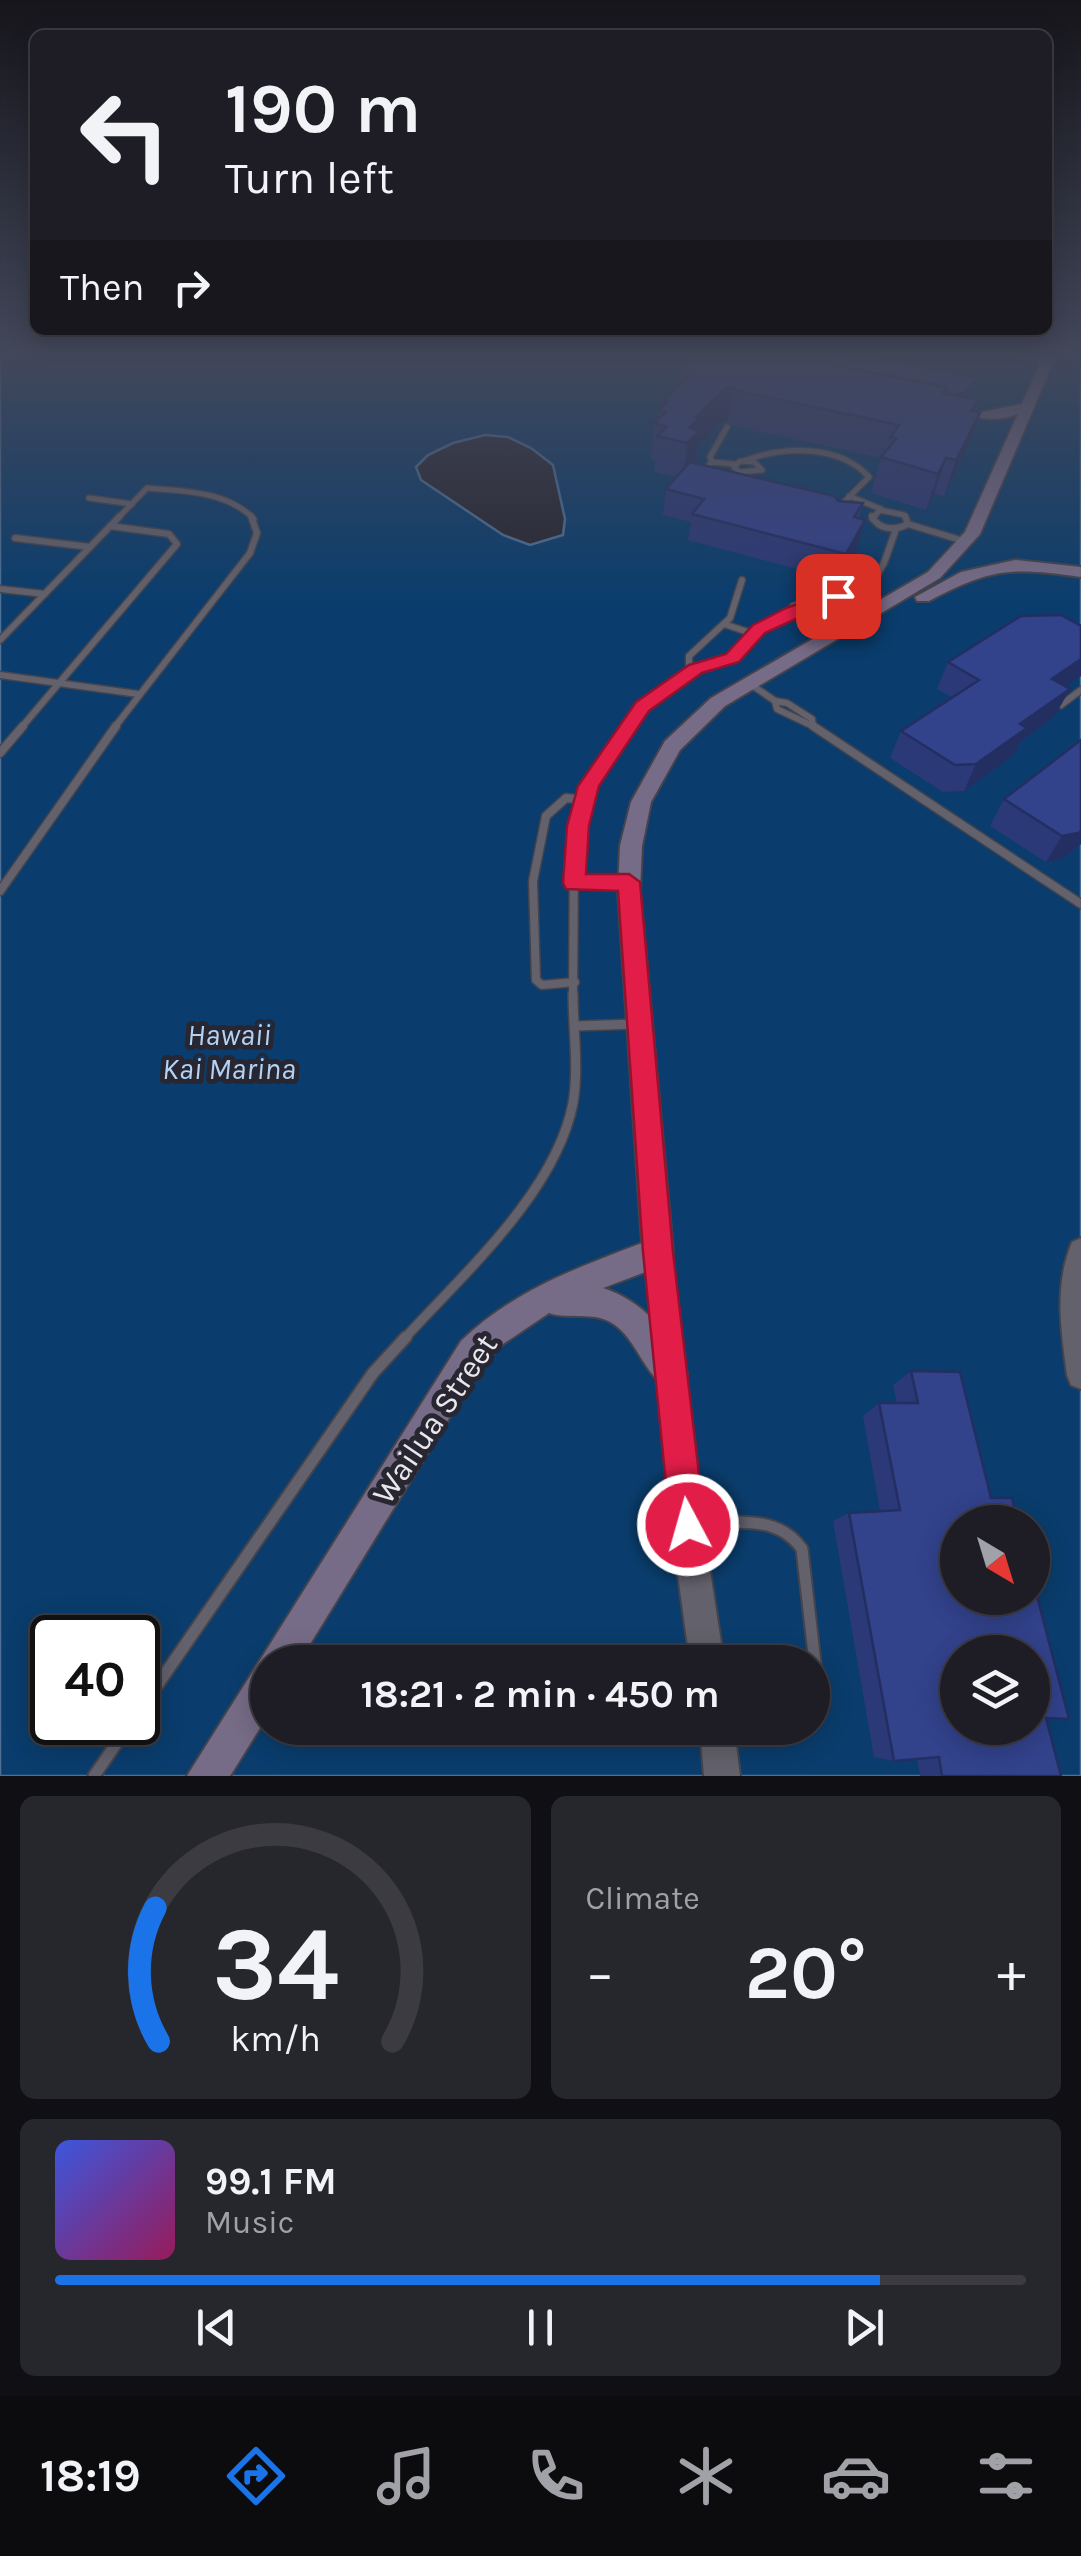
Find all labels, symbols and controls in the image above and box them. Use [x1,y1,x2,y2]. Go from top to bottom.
text: 190 m [225,68,421,150]
icon: left [60,70,190,200]
text: Turn left [225,152,394,204]
icon: right [164,260,219,315]
text: Then [60,265,144,310]
pin [796,554,881,639]
icon: arrive [811,569,866,624]
water label: Hawaii Kai Marina [162,1017,296,1087]
street label: Wailua Street [365,1327,505,1511]
position arrow [636,1473,740,1577]
north arrow [940,1505,1050,1615]
map controls [940,1505,1050,1745]
speed limit sign: 40 [30,1615,160,1745]
button: layers [940,1635,1050,1745]
text: 18:21 · 2 min · 450 m [361,1672,719,1717]
text: Climate [586,1880,700,1917]
text: 34 [212,1904,339,2025]
text: 20° [745,1929,867,2017]
text: − [586,1941,614,2005]
text: + [997,1941,1026,2005]
text: km/h [230,2018,321,2060]
text: 99.1 FM [205,2159,337,2204]
text: Music [205,2204,294,2241]
icon: previous [189,2300,244,2355]
icon: pause [513,2300,568,2355]
icon: next [837,2300,892,2355]
icon: directions [221,2441,291,2511]
icon: music [371,2441,441,2511]
icon: phone [521,2441,591,2511]
icon: climate [671,2441,741,2511]
icon: car [821,2441,891,2511]
icon: filters [971,2441,1041,2511]
text: 18:19 [40,2450,141,2502]

